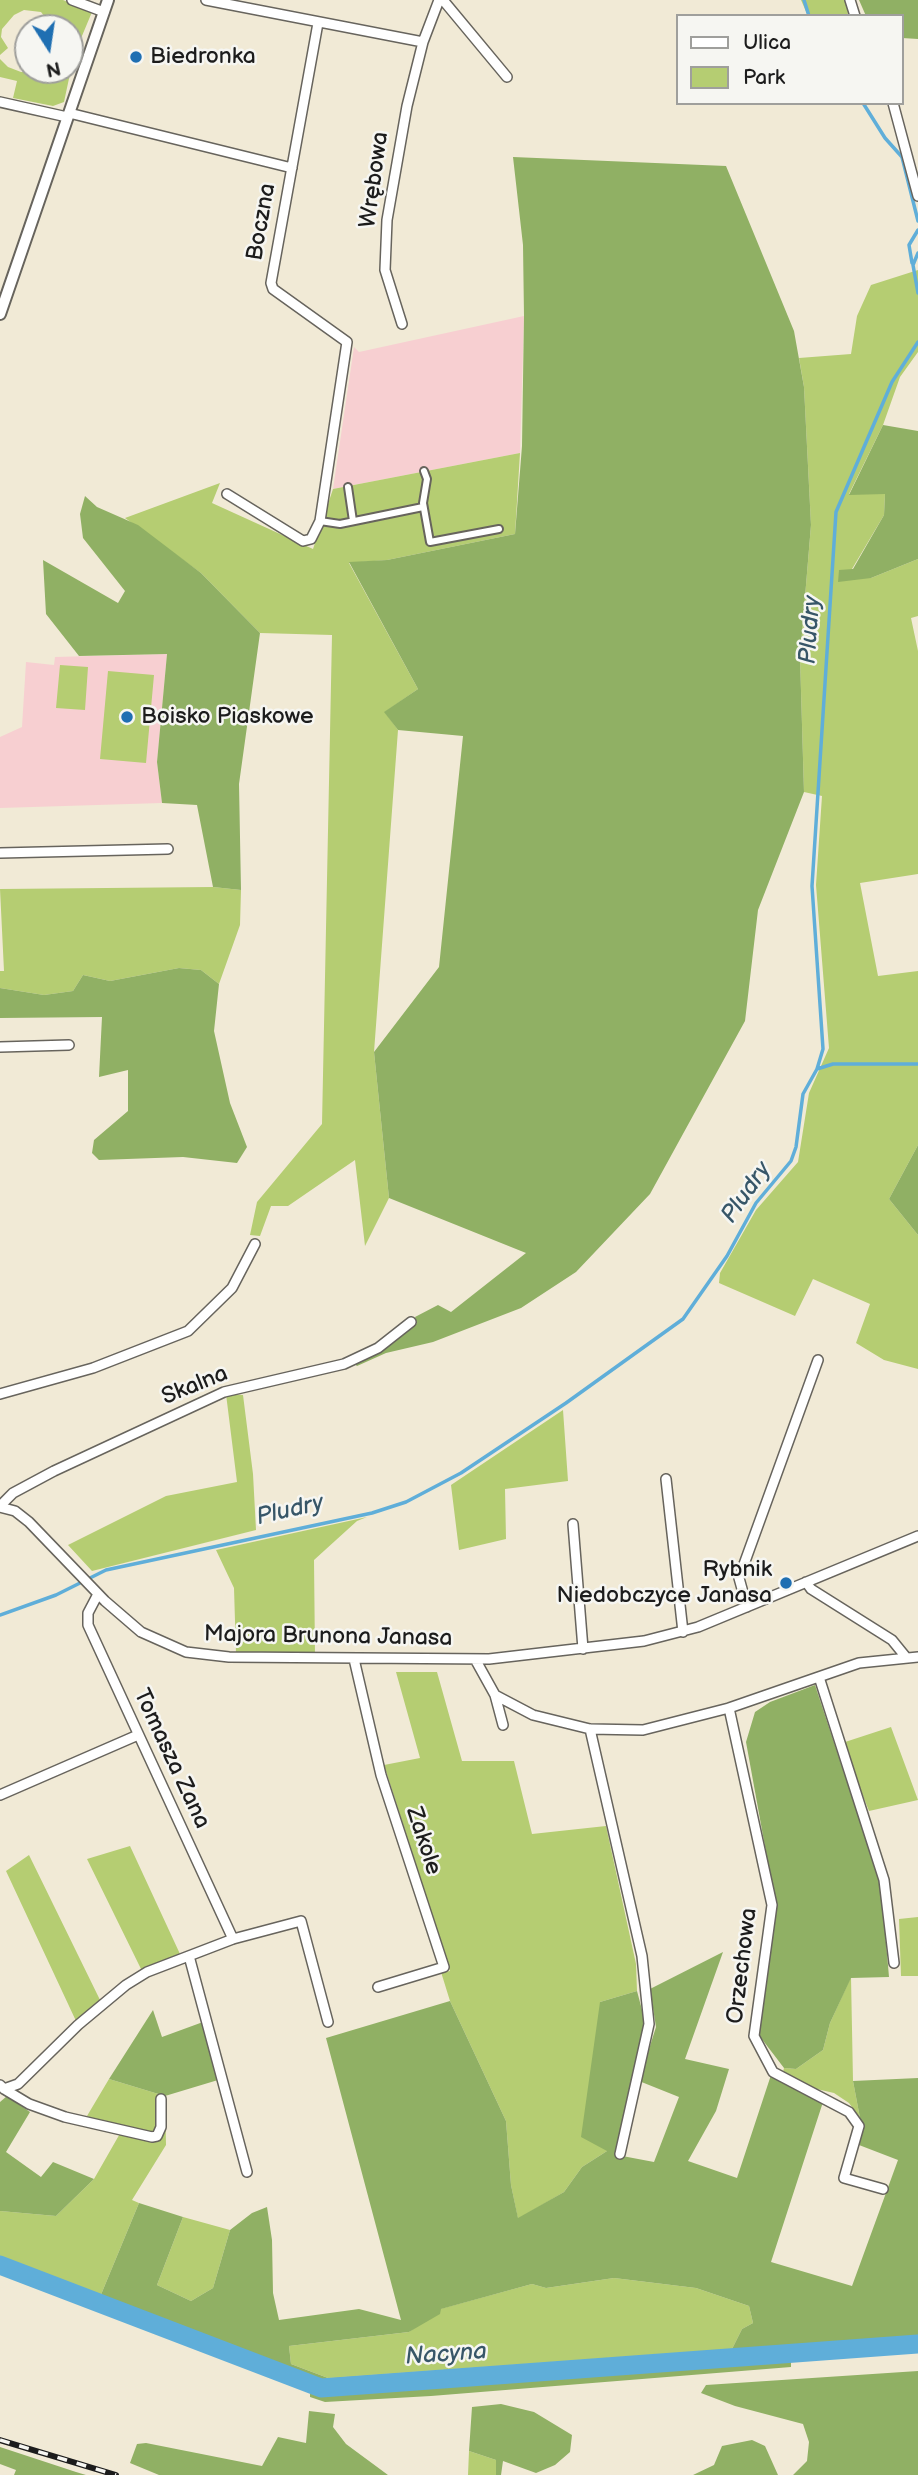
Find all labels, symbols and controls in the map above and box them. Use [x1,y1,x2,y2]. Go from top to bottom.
north arrow [14,14,84,84]
legend [676,14,904,105]
text: Ulica [743,30,791,55]
place label: Biedronka [150,43,256,71]
marker: Biedronka [128,49,144,65]
text: N [44,55,62,81]
text: Park [743,65,785,90]
street label: Wrębowa [355,130,395,230]
street label: Boczna [242,181,282,263]
water label: Pludry [794,595,828,665]
place label: Boisko Piaskowe [141,703,314,731]
marker: Boisko Piaskowe [119,709,135,725]
water label: Pludry [716,1157,778,1229]
street label: Skalna [158,1360,232,1412]
water label: Pludry [254,1489,326,1533]
place label: Rybnik Niedobczyce Janasa [556,1556,772,1610]
marker: Rybnik Niedobczyce Janasa [778,1575,794,1591]
street label: Majora Brunona Janasa [204,1621,452,1653]
street label: Tomasza Zana [127,1685,215,1833]
street label: Zakole [399,1804,447,1878]
street label: Orzechowa [722,1906,764,2026]
water label: Nacyna [404,2338,488,2372]

